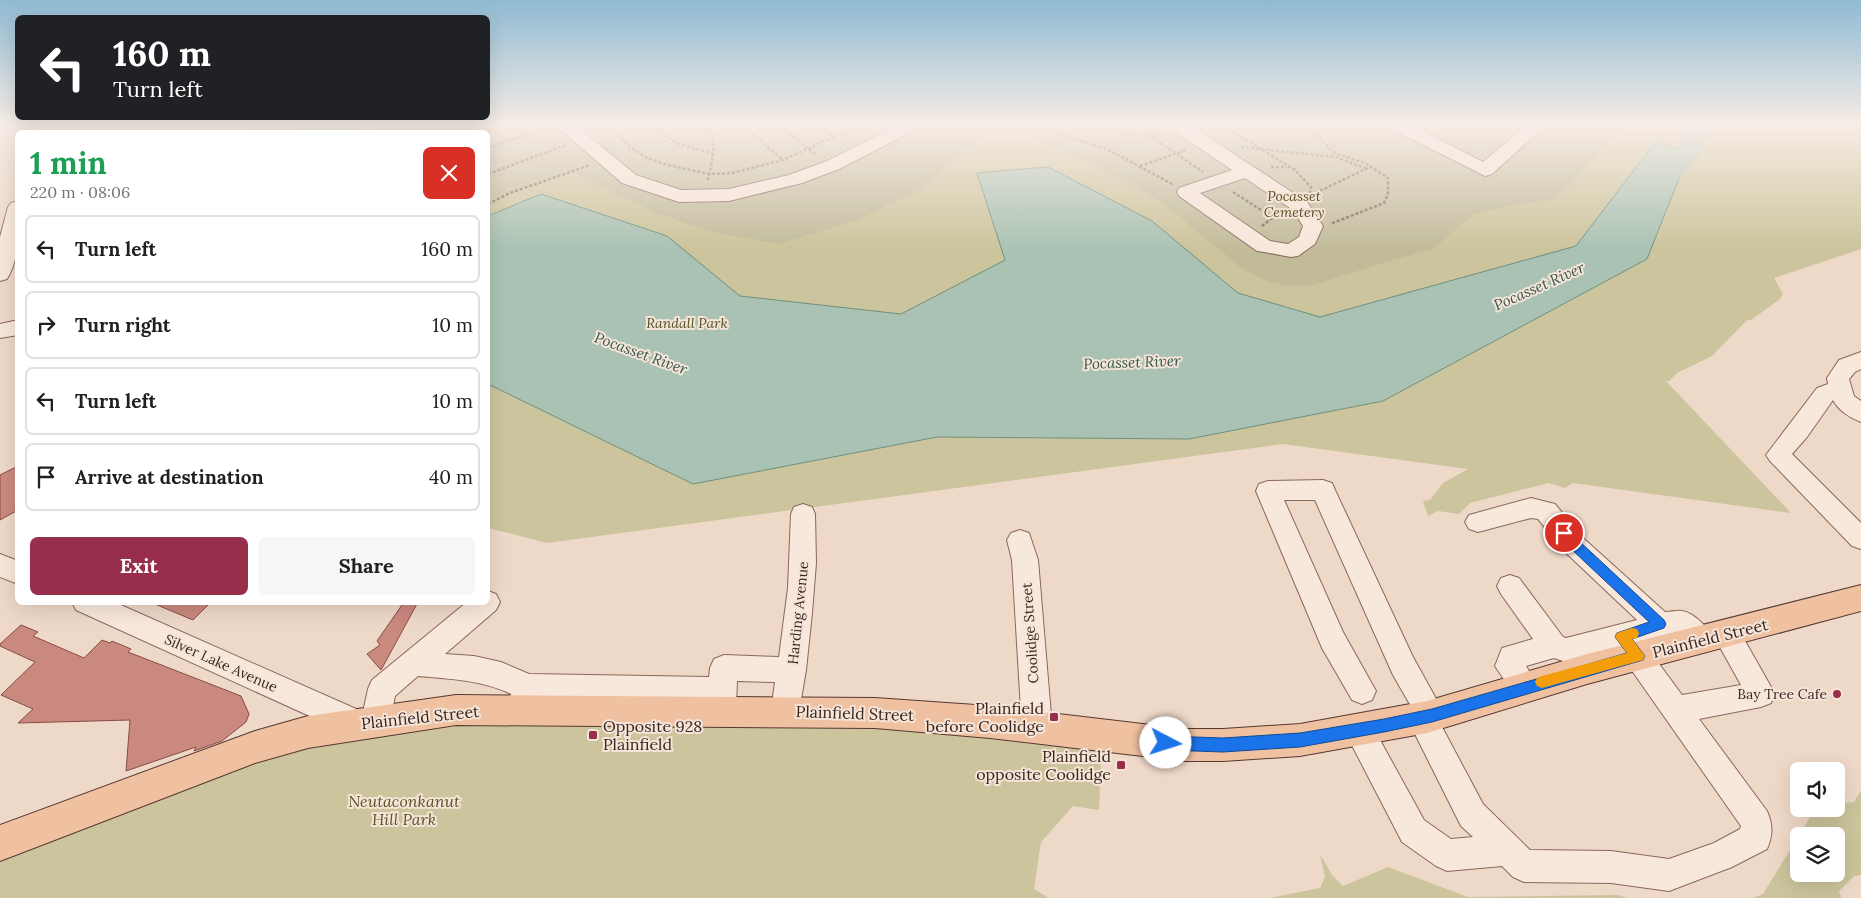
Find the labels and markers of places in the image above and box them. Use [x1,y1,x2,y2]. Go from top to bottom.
pin [1543,512,1585,554]
place label: Bay Tree Cafe [1737,685,1827,703]
marker: Bay Tree Cafe [1831,688,1843,700]
place label: Plainfield before Coolidge [926,698,1044,736]
marker: Plainfield before Coolidge [1048,711,1060,723]
place label: Opposite 928 Plainfield [603,716,702,754]
marker: Opposite 928 Plainfield [587,729,599,741]
place label: Plainfield opposite Coolidge [976,746,1111,784]
marker: Plainfield opposite Coolidge [1115,759,1127,771]

